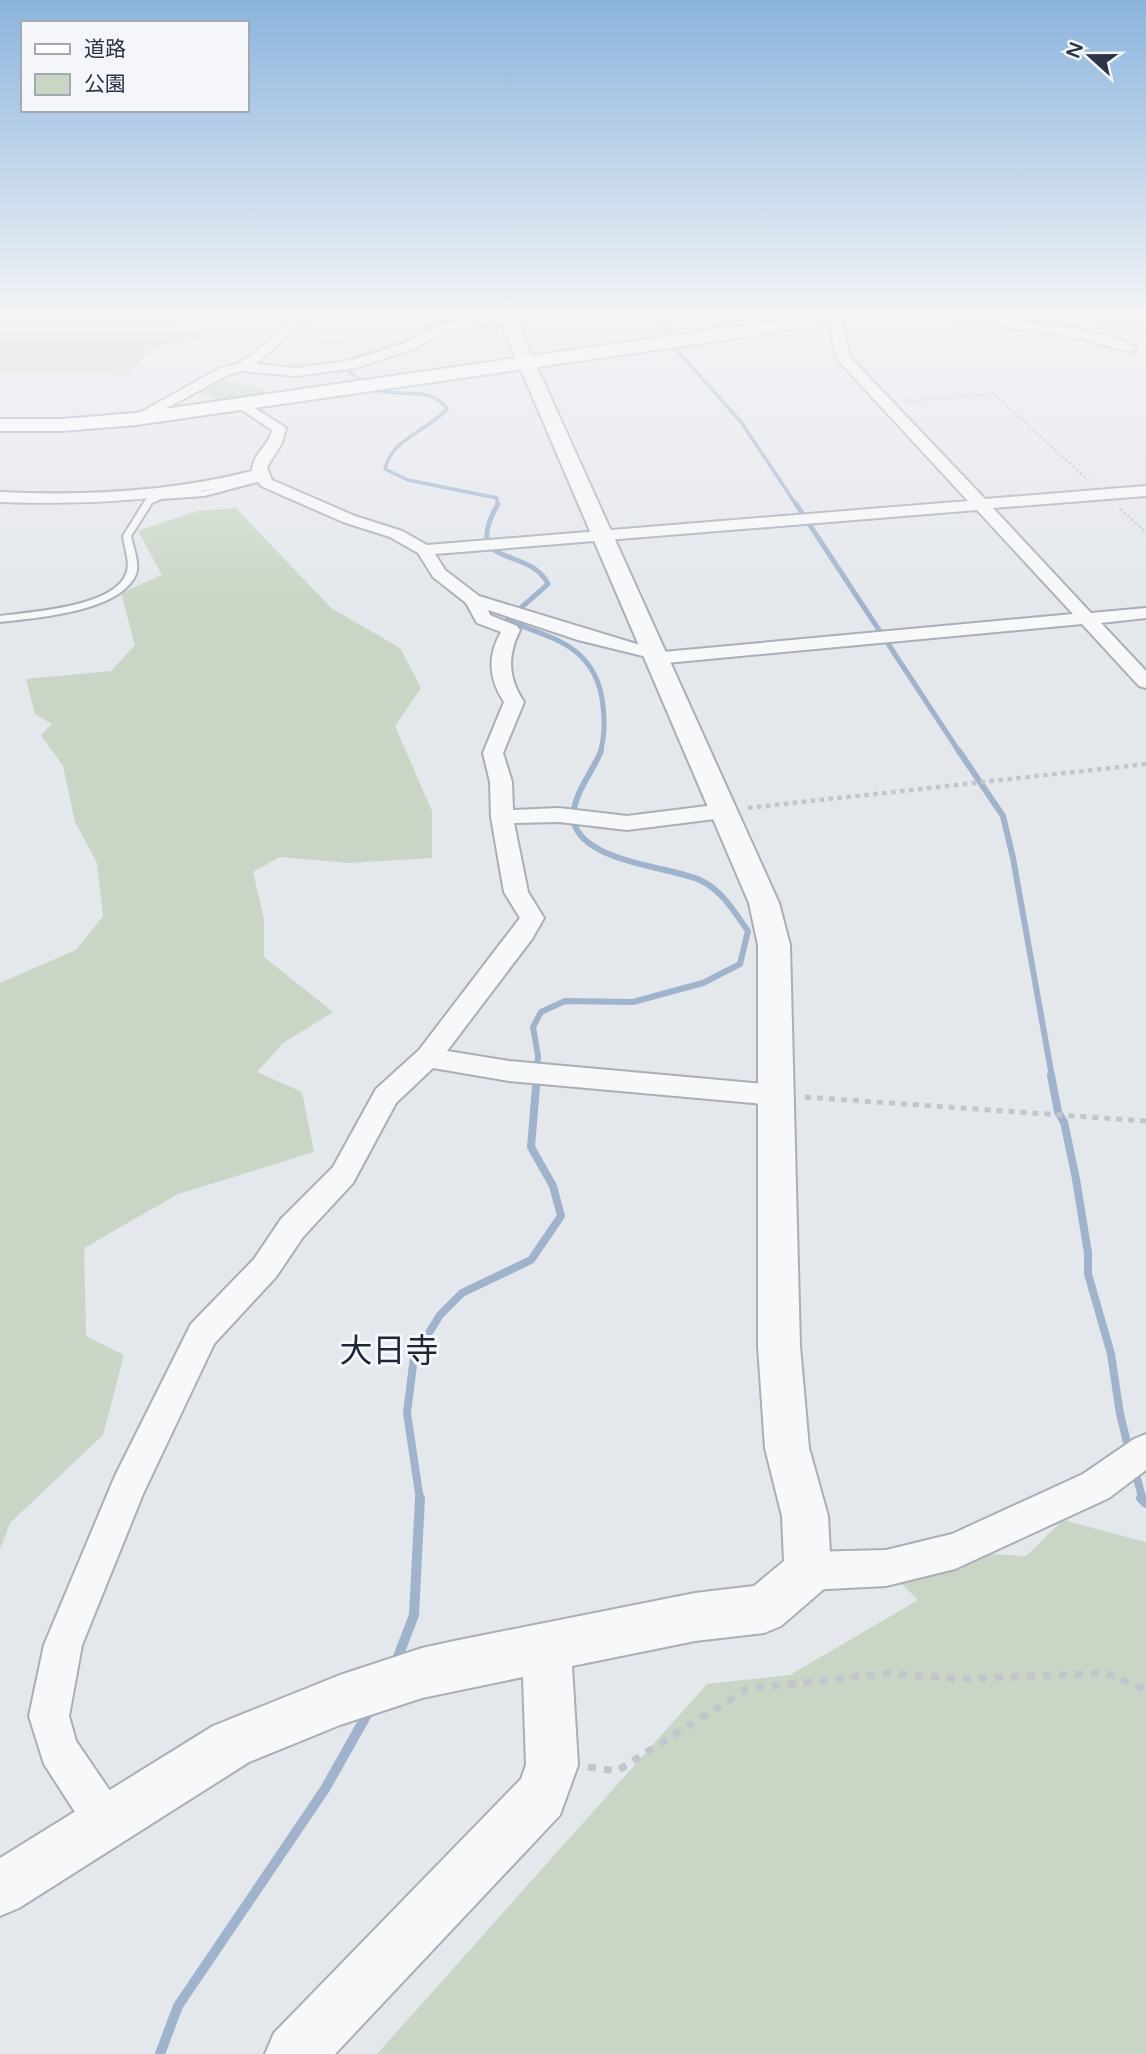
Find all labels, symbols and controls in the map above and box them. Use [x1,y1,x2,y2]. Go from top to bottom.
legend [21,21,248,112]
north arrow [1055,21,1125,91]
text: 道路 [84,37,126,62]
text: N [1062,39,1088,61]
text: 公園 [84,72,126,97]
district label: 大日寺 [340,1332,439,1371]

